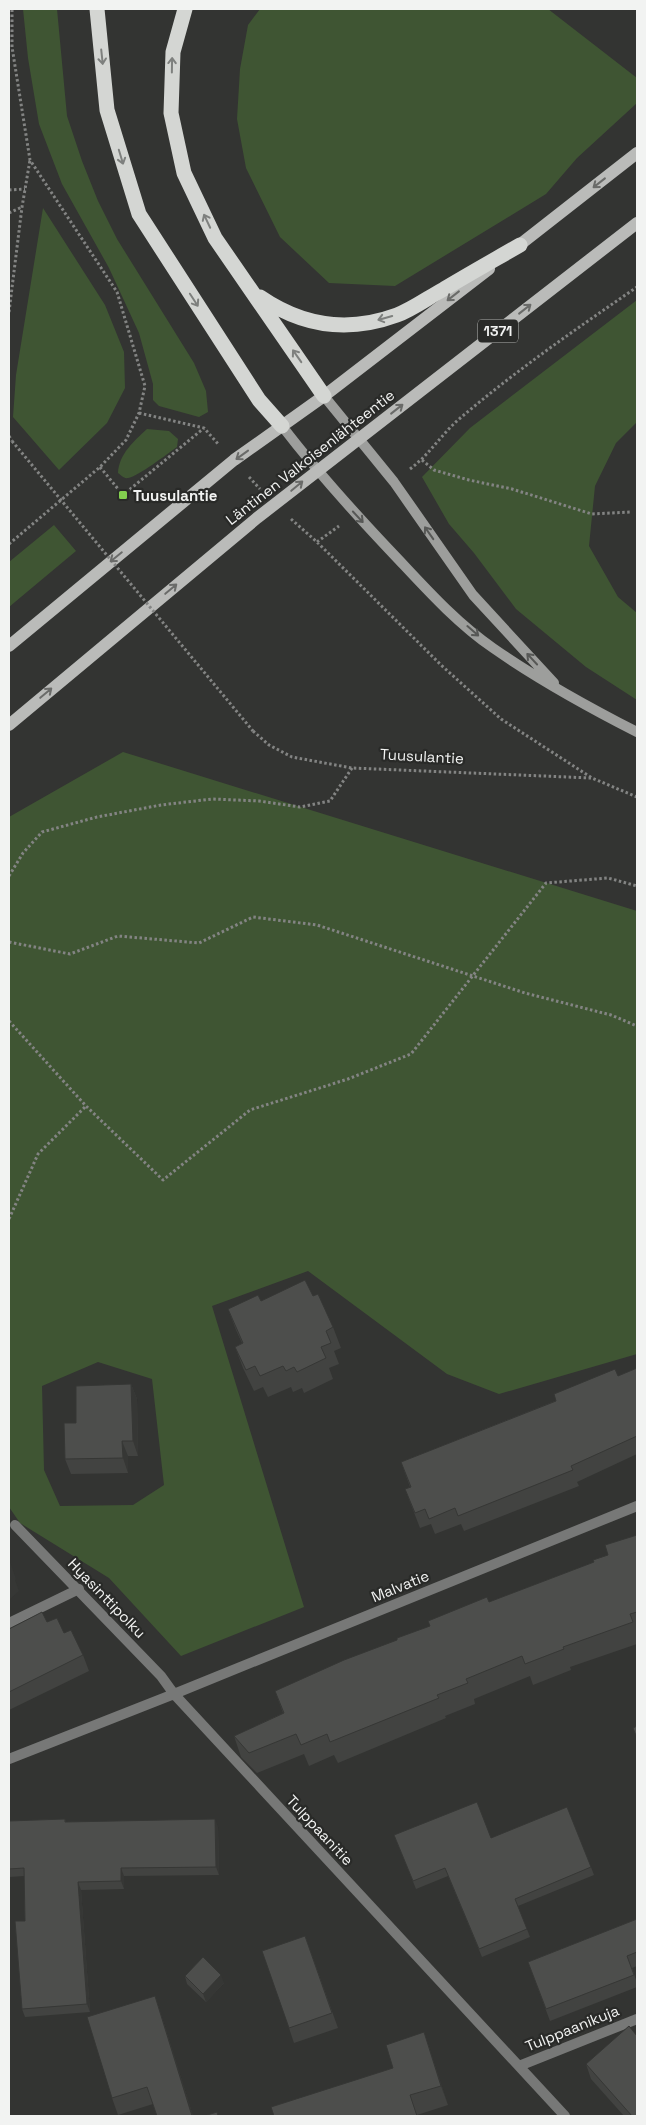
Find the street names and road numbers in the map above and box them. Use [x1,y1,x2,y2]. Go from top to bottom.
road number: 1371 [478,320,518,342]
street label: Läntinen Valkoisenlähteentie [222,385,398,529]
street label: Tuusulantie [380,744,464,768]
street label: Hyasinttipolku [64,1554,150,1642]
street label: Malvatie [368,1566,432,1606]
street label: Tulppaanitie [283,1791,358,1869]
street label: Tulppaanikuja [522,2000,622,2055]

